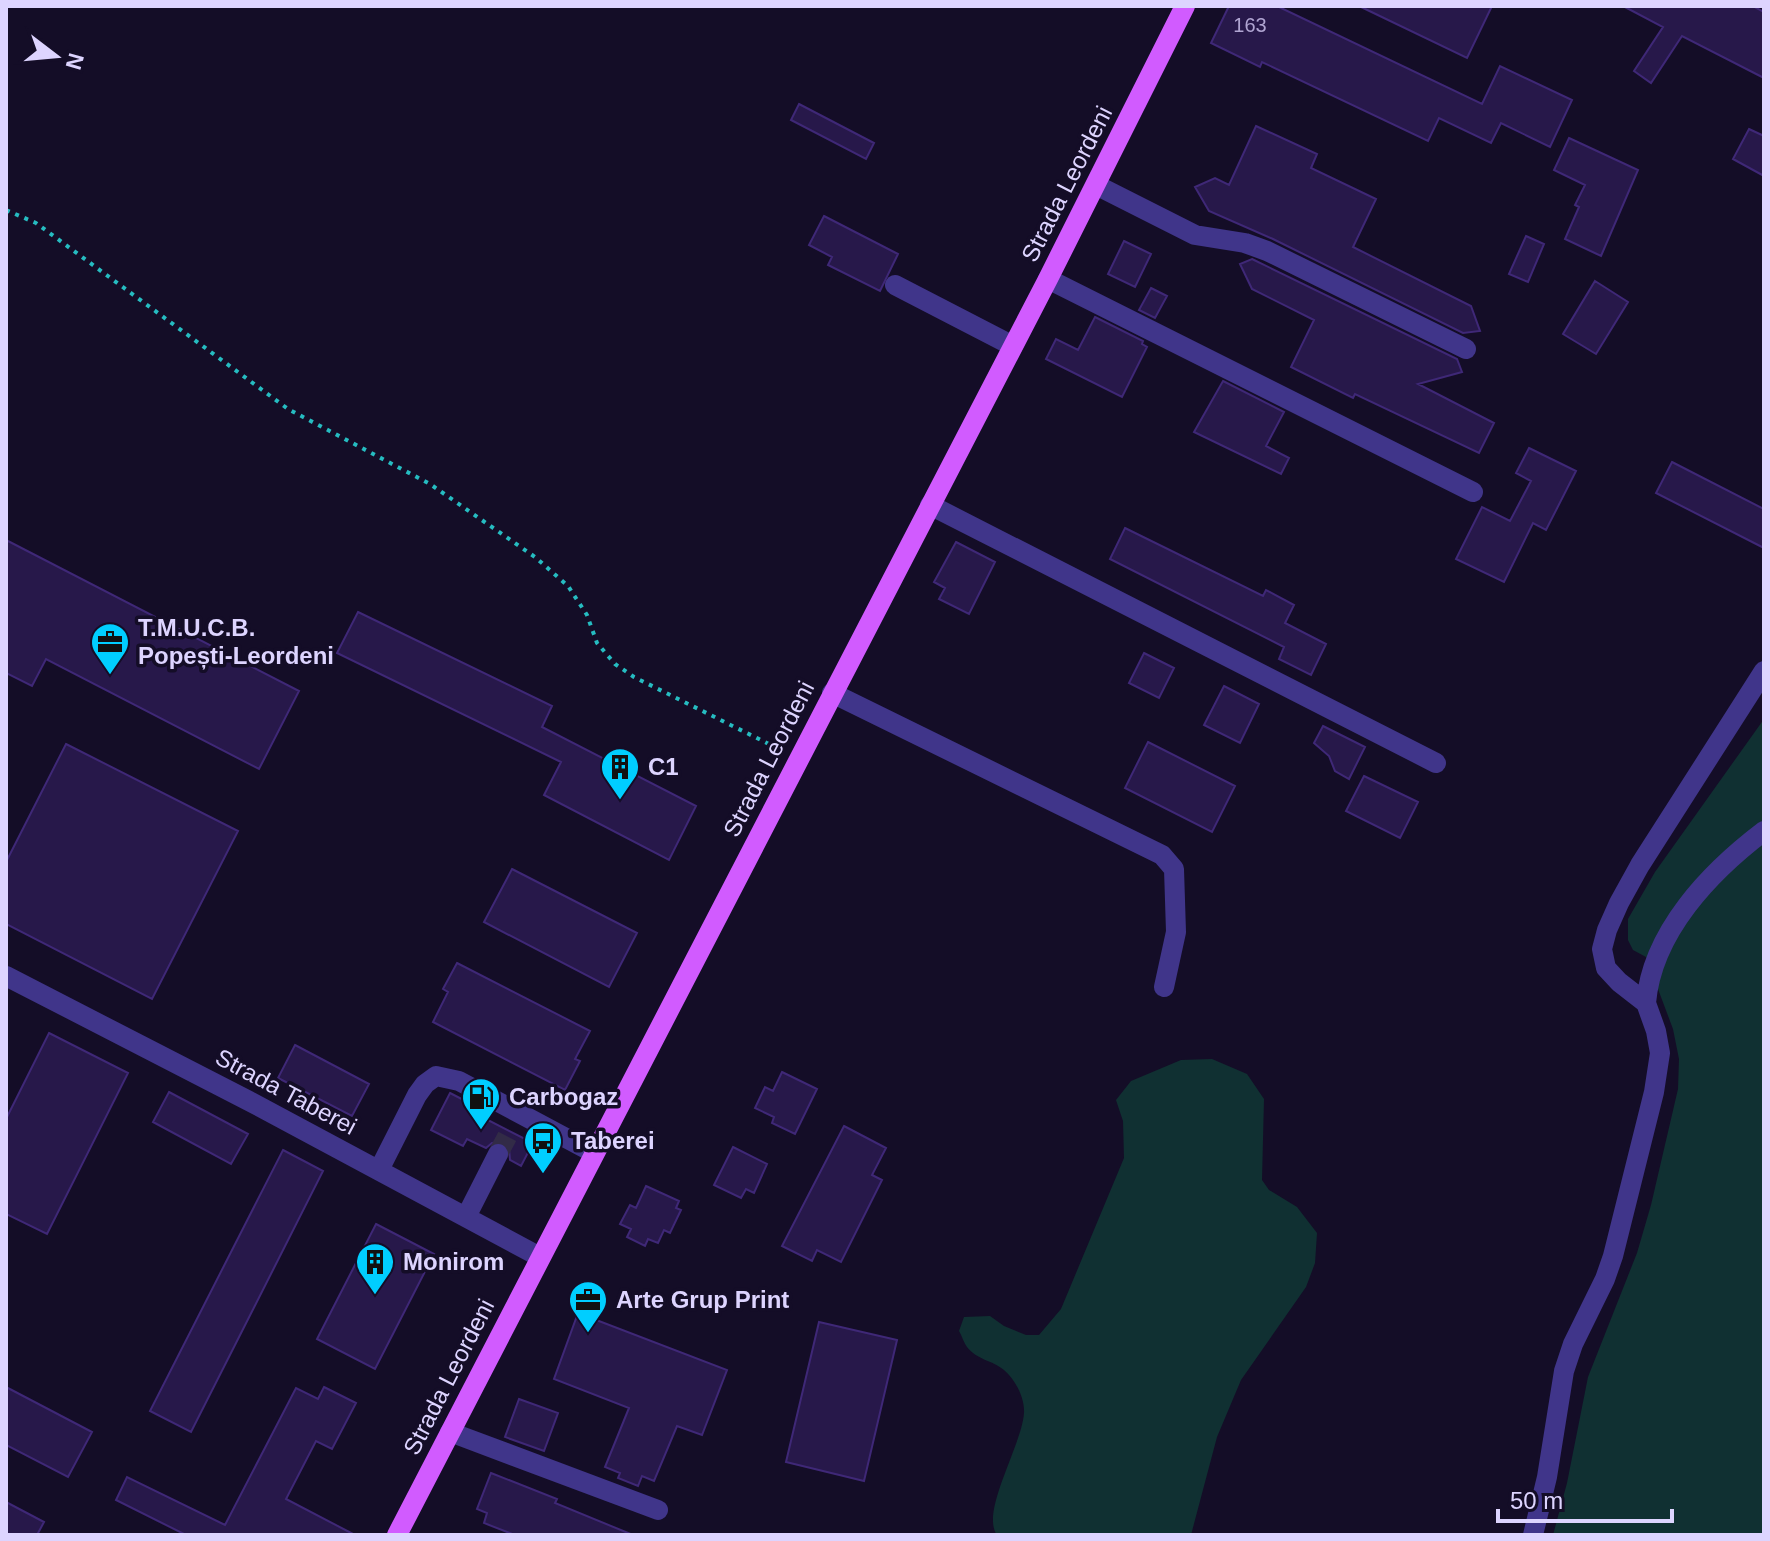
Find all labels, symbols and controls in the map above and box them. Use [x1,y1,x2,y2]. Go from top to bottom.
house number: 163 [1233,14,1267,36]
north arrow [16,16,96,96]
text: N [61,50,89,72]
street label: Strada Leordeni [1016,102,1117,266]
place label: T.M.U.C.B. Popești-Leordeni [138,614,334,670]
office icon: T.M.U.C.B. Popești-Leordeni [89,621,131,676]
street label: Strada Leordeni [718,677,819,841]
building icon: C1 [599,746,641,801]
place label: C1 [648,753,679,780]
street label: Strada Taberei [211,1043,361,1140]
fuel station icon: Carbogaz [460,1076,502,1131]
place label: Carbogaz [509,1083,618,1110]
bus stop icon: Taberei [522,1120,564,1175]
place label: Taberei [571,1127,655,1154]
building icon: Monirom [354,1241,396,1296]
place label: Monirom [403,1248,504,1275]
office icon: Arte Grup Print [567,1279,609,1334]
place label: Arte Grup Print [616,1286,789,1313]
street label: Strada Leordeni [398,1295,499,1459]
scale bar [1498,1473,1672,1523]
text: 50 m [1510,1487,1563,1514]

